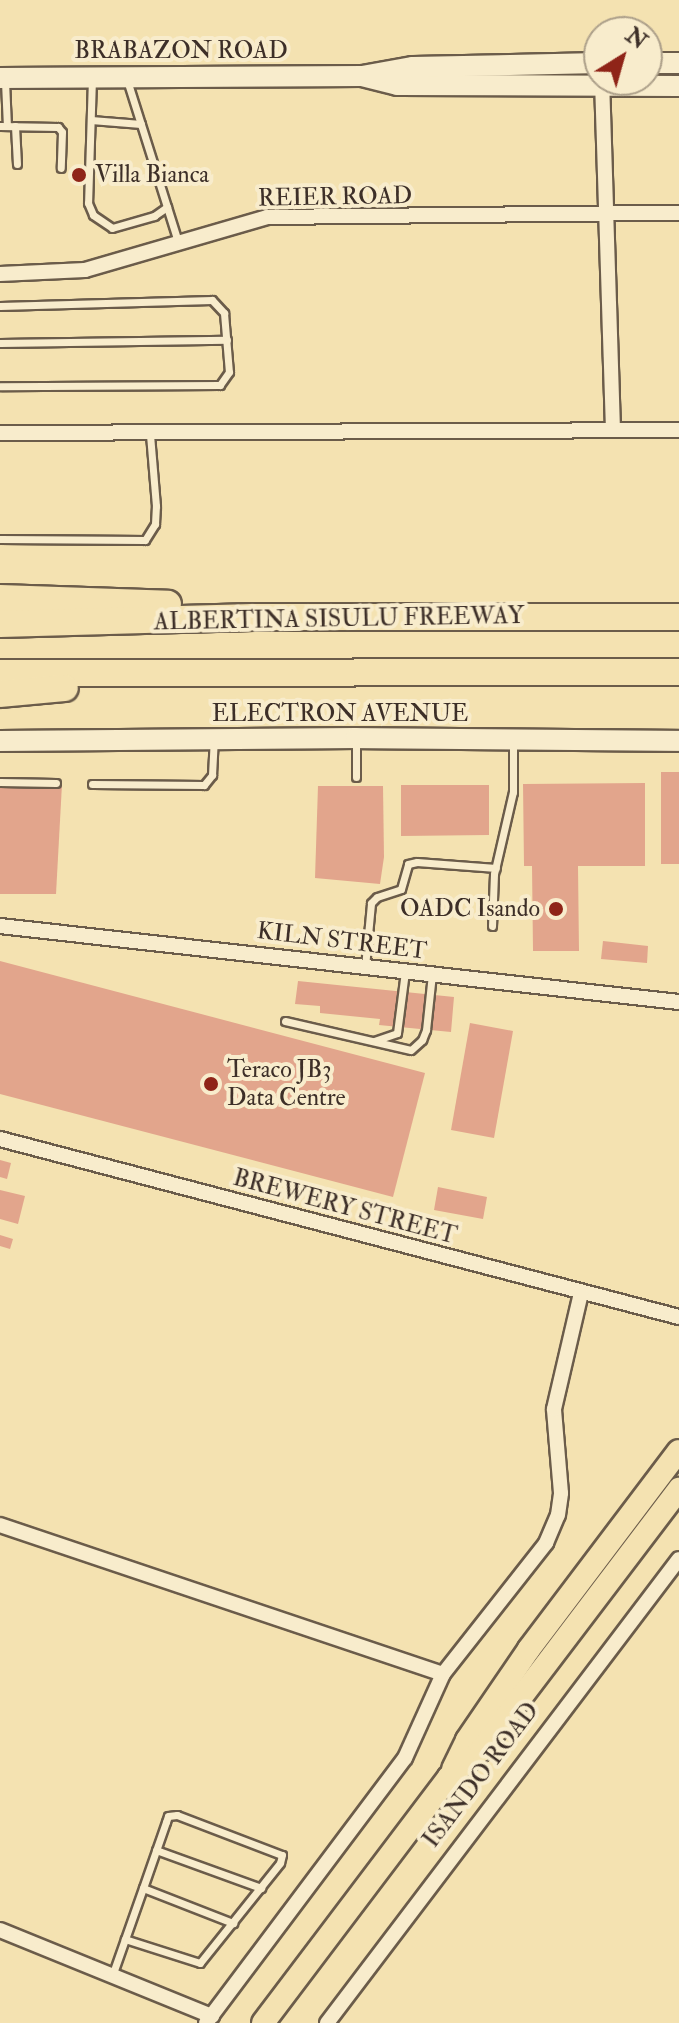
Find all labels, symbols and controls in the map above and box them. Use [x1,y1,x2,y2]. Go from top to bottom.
north arrow [583,16,663,96]
text: N [620,21,653,56]
street label: BRABAZON ROAD [74,37,288,65]
place label: Villa Bianca [95,161,209,189]
marker: Villa Bianca [70,166,88,184]
street label: REIER ROAD [258,181,412,213]
street label: ALBERTINA SISULU FREEWAY [154,601,524,637]
street label: ELECTRON AVENUE [212,700,468,728]
place label: OADC Isando [400,895,540,923]
marker: OADC Isando [547,900,565,918]
street label: KILN STREET [255,916,429,966]
place label: Teraco JB3 Data Centre [227,1056,346,1112]
marker: Teraco JB3 Data Centre [202,1075,220,1093]
street label: BREWERY STREET [230,1163,460,1251]
street label: ISANDO ROAD [417,1697,545,1853]

